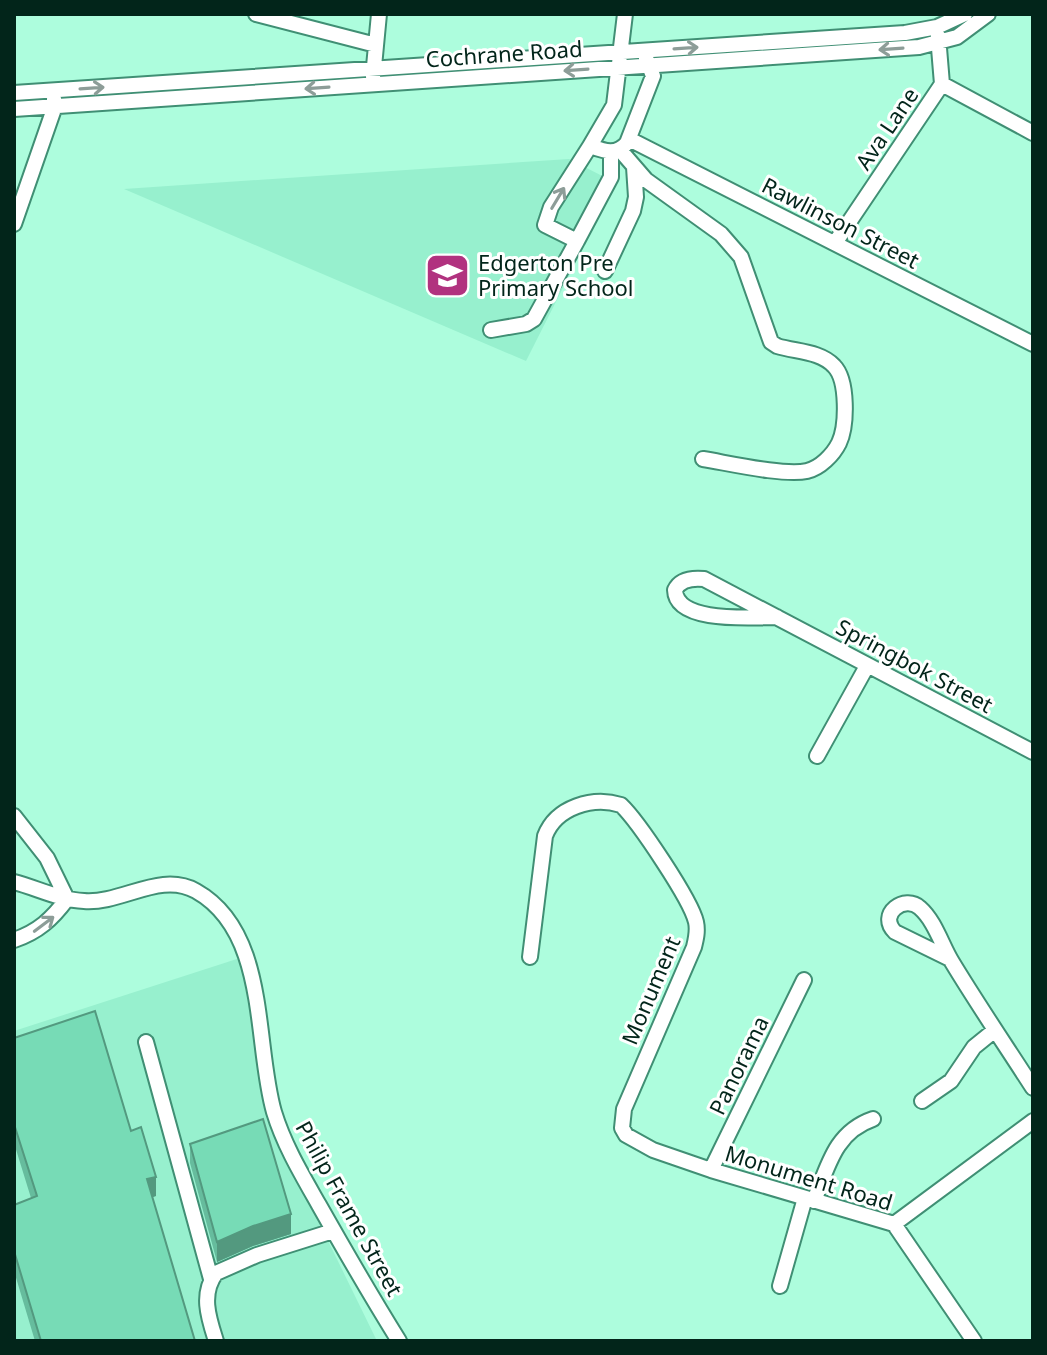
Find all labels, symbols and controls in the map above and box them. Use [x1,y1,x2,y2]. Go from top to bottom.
street label: Cochrane Road [425,33,583,73]
one-way arrow [673,40,699,55]
one-way arrow [878,42,905,57]
one-way arrow [563,63,590,78]
one-way arrow [78,80,105,95]
one-way arrow [304,81,331,96]
street label: Ava Lane [848,81,924,175]
street label: Rawlinson Street [757,169,925,275]
one-way arrow [550,187,566,210]
place label: Edgerton Pre Primary School [478,247,634,302]
school or university icon: Edgerton Pre Primary School [423,251,471,299]
street label: Springbok Street [831,611,999,719]
one-way arrow [33,915,54,932]
street label: Monument [614,931,686,1049]
street label: Panorama [701,1011,775,1119]
street label: Philip Frame Street [289,1115,411,1301]
street label: Monument Road [722,1137,896,1217]

